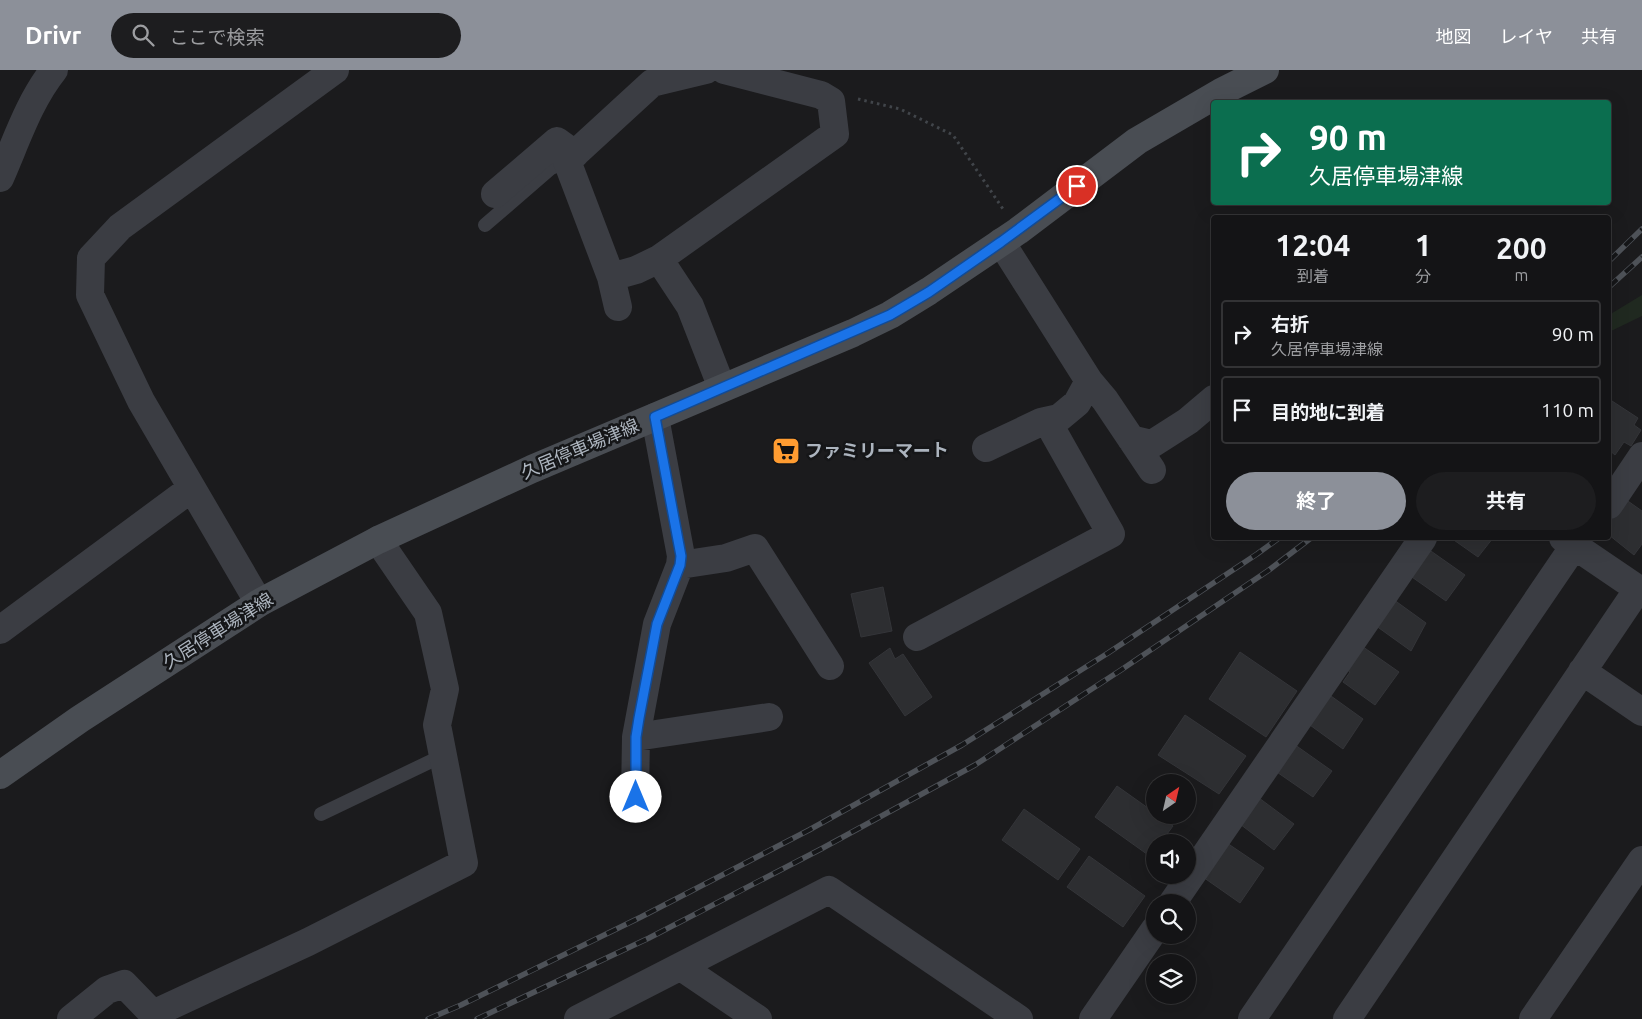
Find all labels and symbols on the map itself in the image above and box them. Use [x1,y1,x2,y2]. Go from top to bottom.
pin [1056,165,1098,207]
street label: 久居停車場津線 [518,414,642,482]
supermarket icon: ファミリーマート [771,436,801,466]
place label: ファミリーマート [805,440,949,460]
street label: 久居停車場津線 [159,588,276,672]
position arrow [609,770,661,822]
north arrow [1146,774,1196,824]

